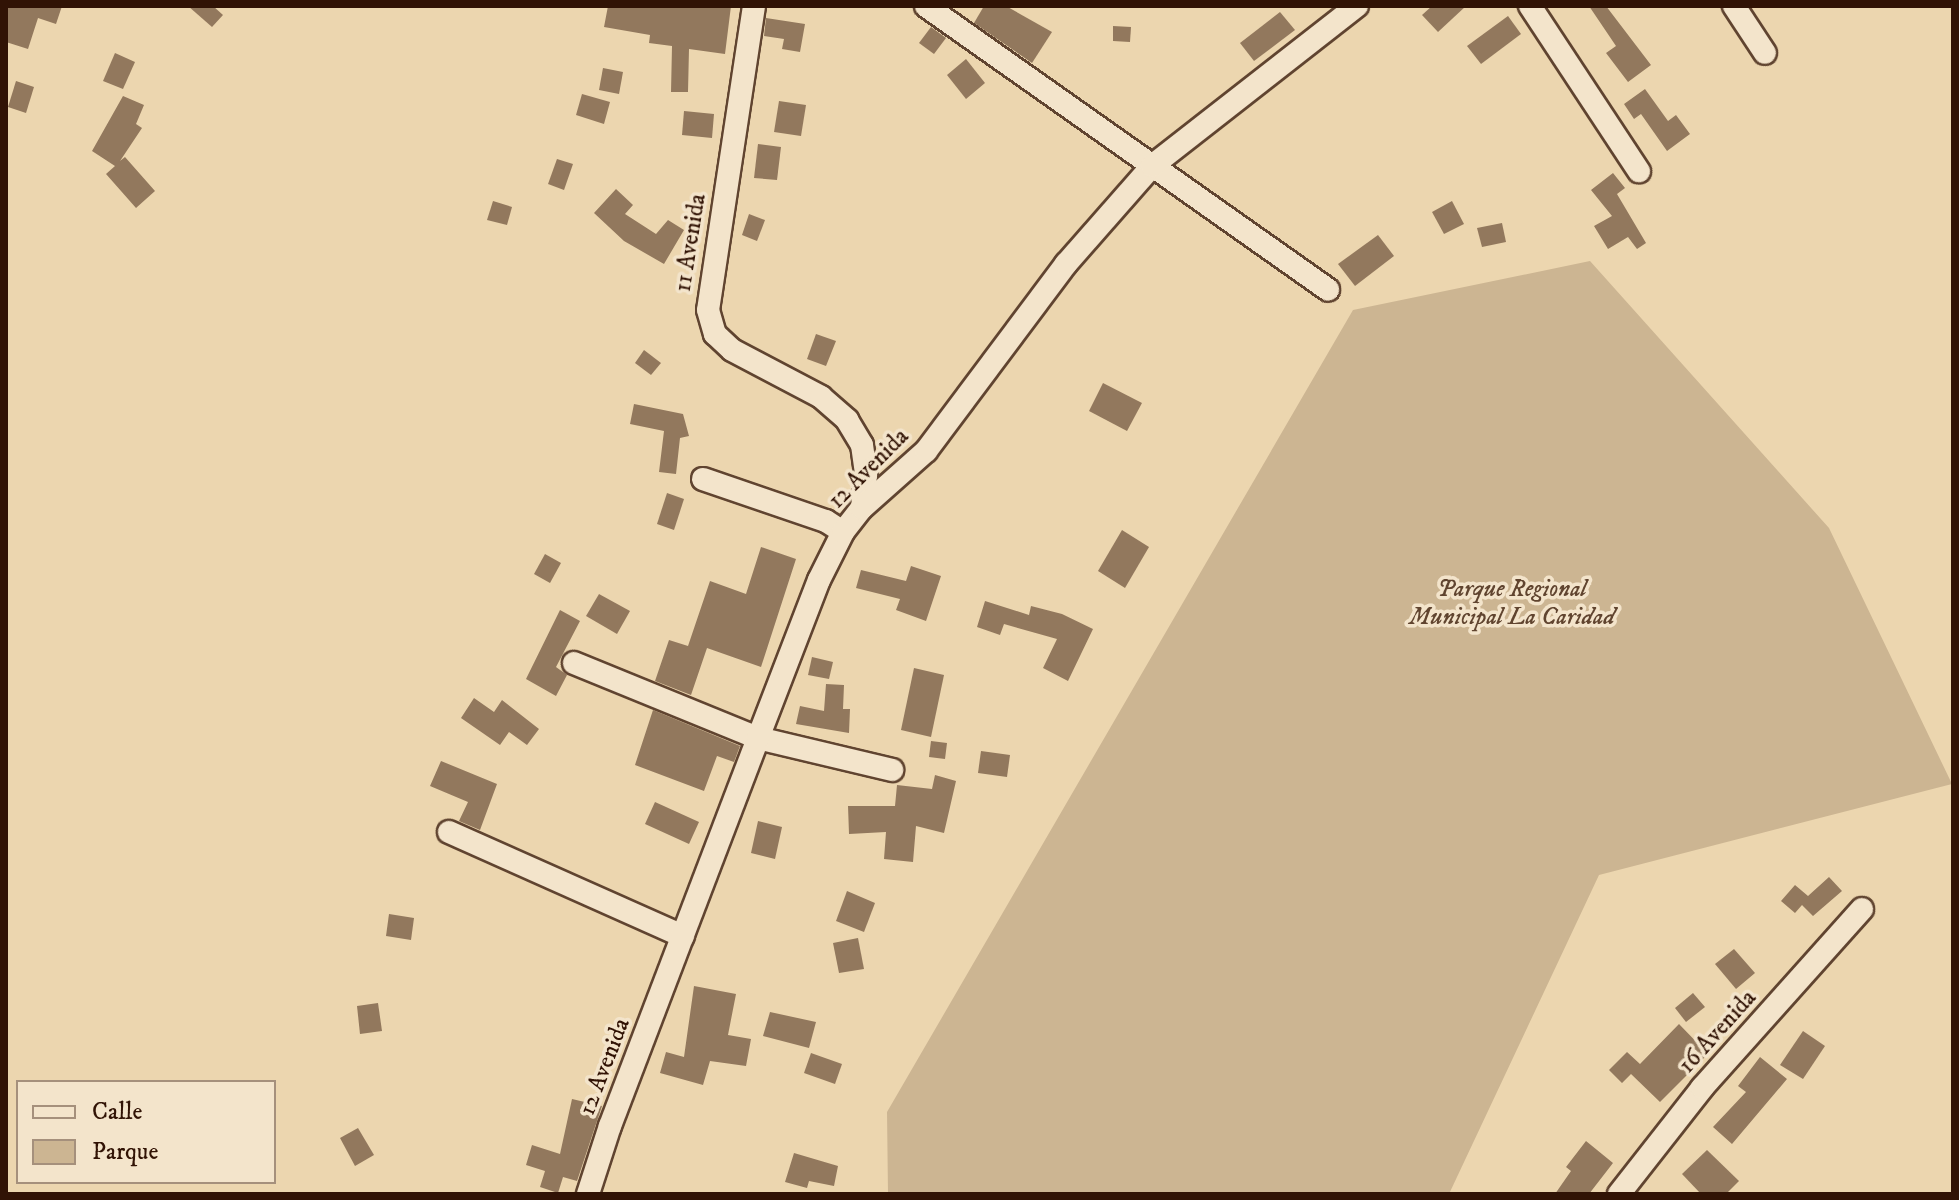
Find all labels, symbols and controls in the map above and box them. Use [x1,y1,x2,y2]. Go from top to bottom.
street label: 11 Avenida [669,192,713,294]
street label: 12 Avenida [823,423,915,515]
park label: Parque Regional Municipal La Caridad [1409,576,1615,632]
street label: 16 Avenida [1673,984,1763,1080]
street label: 12 Avenida [573,1014,637,1120]
legend [16,1080,276,1184]
text: Calle [92,1097,142,1127]
text: Parque [92,1137,158,1167]

